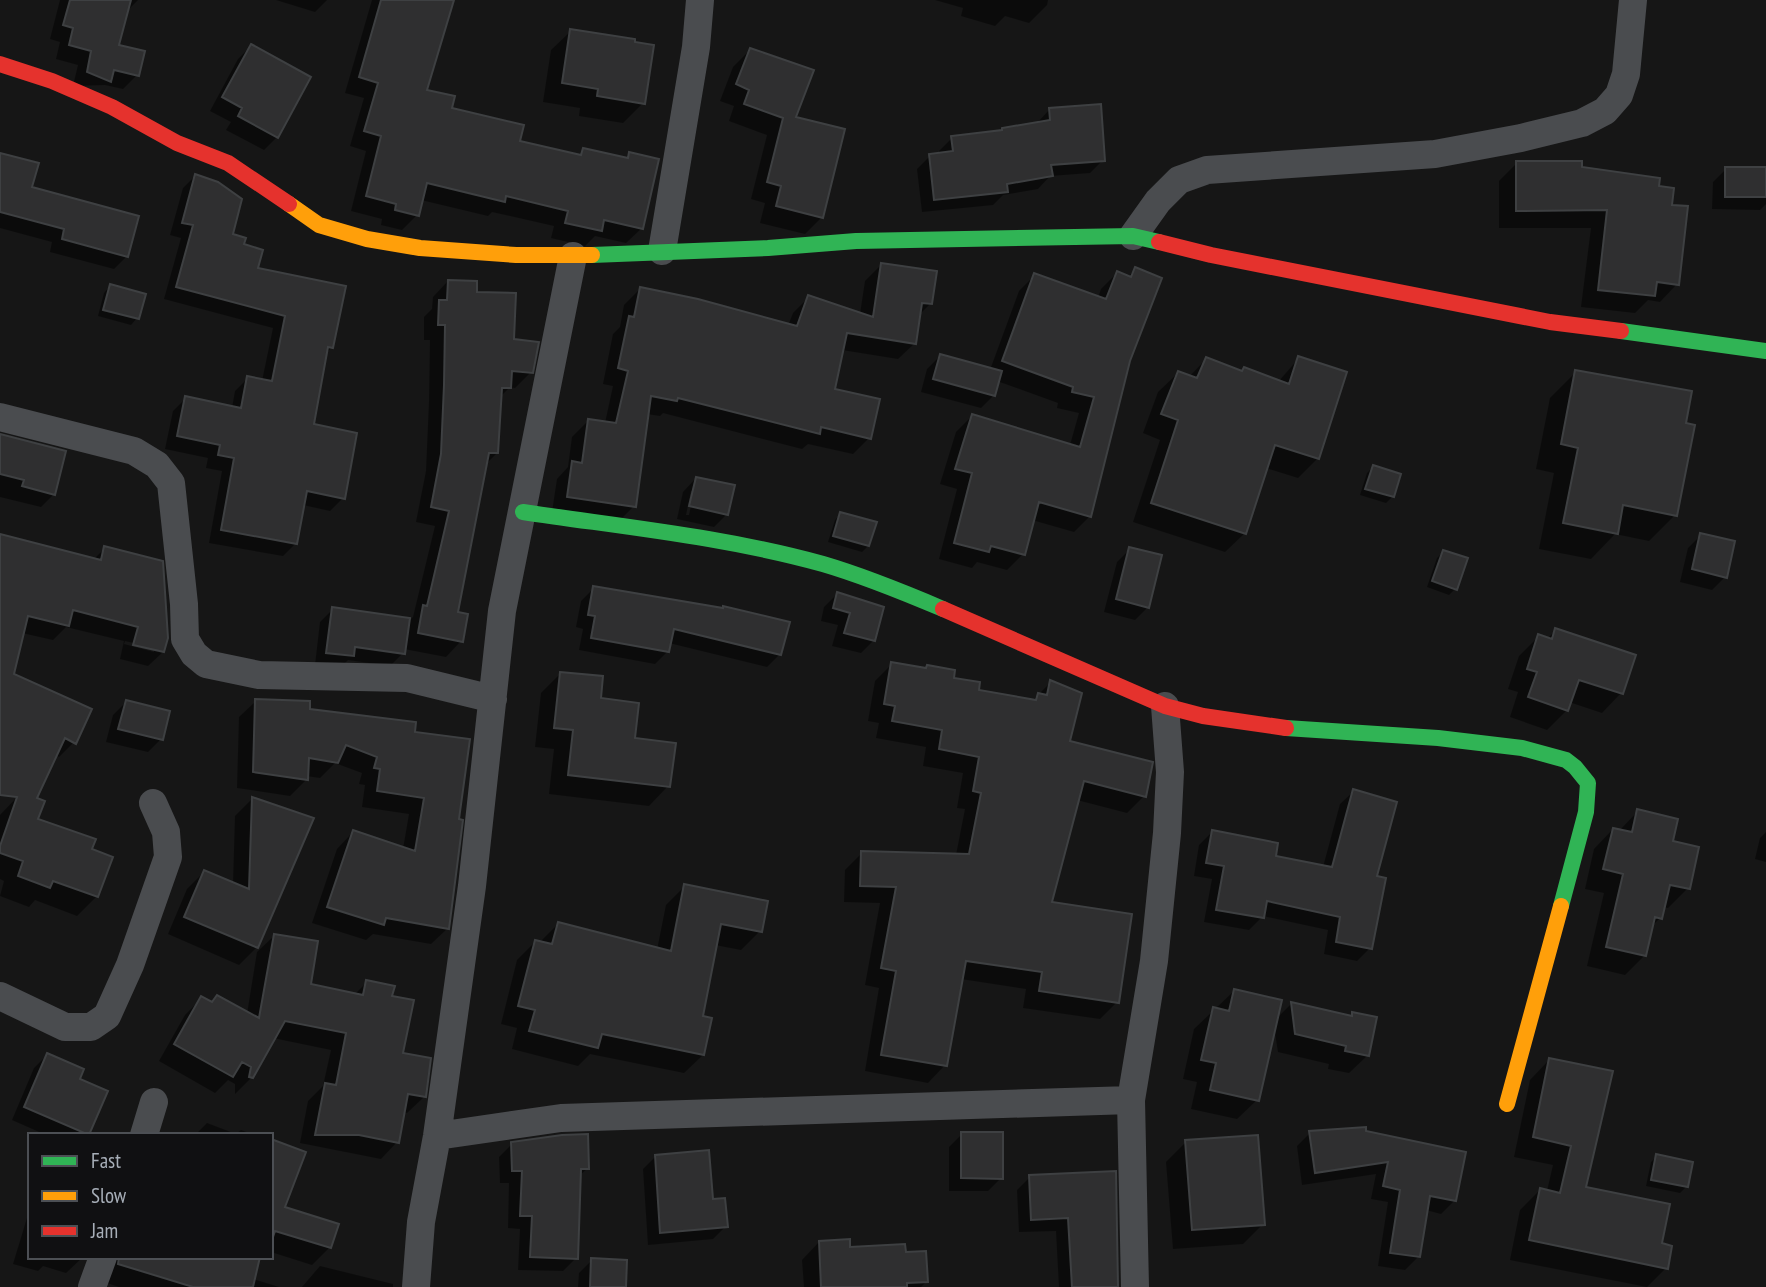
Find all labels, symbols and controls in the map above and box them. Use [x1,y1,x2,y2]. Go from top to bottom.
legend [28,1133,273,1259]
text: Fast [91,1147,121,1174]
text: Slow [91,1182,127,1209]
text: Jam [90,1217,118,1244]

